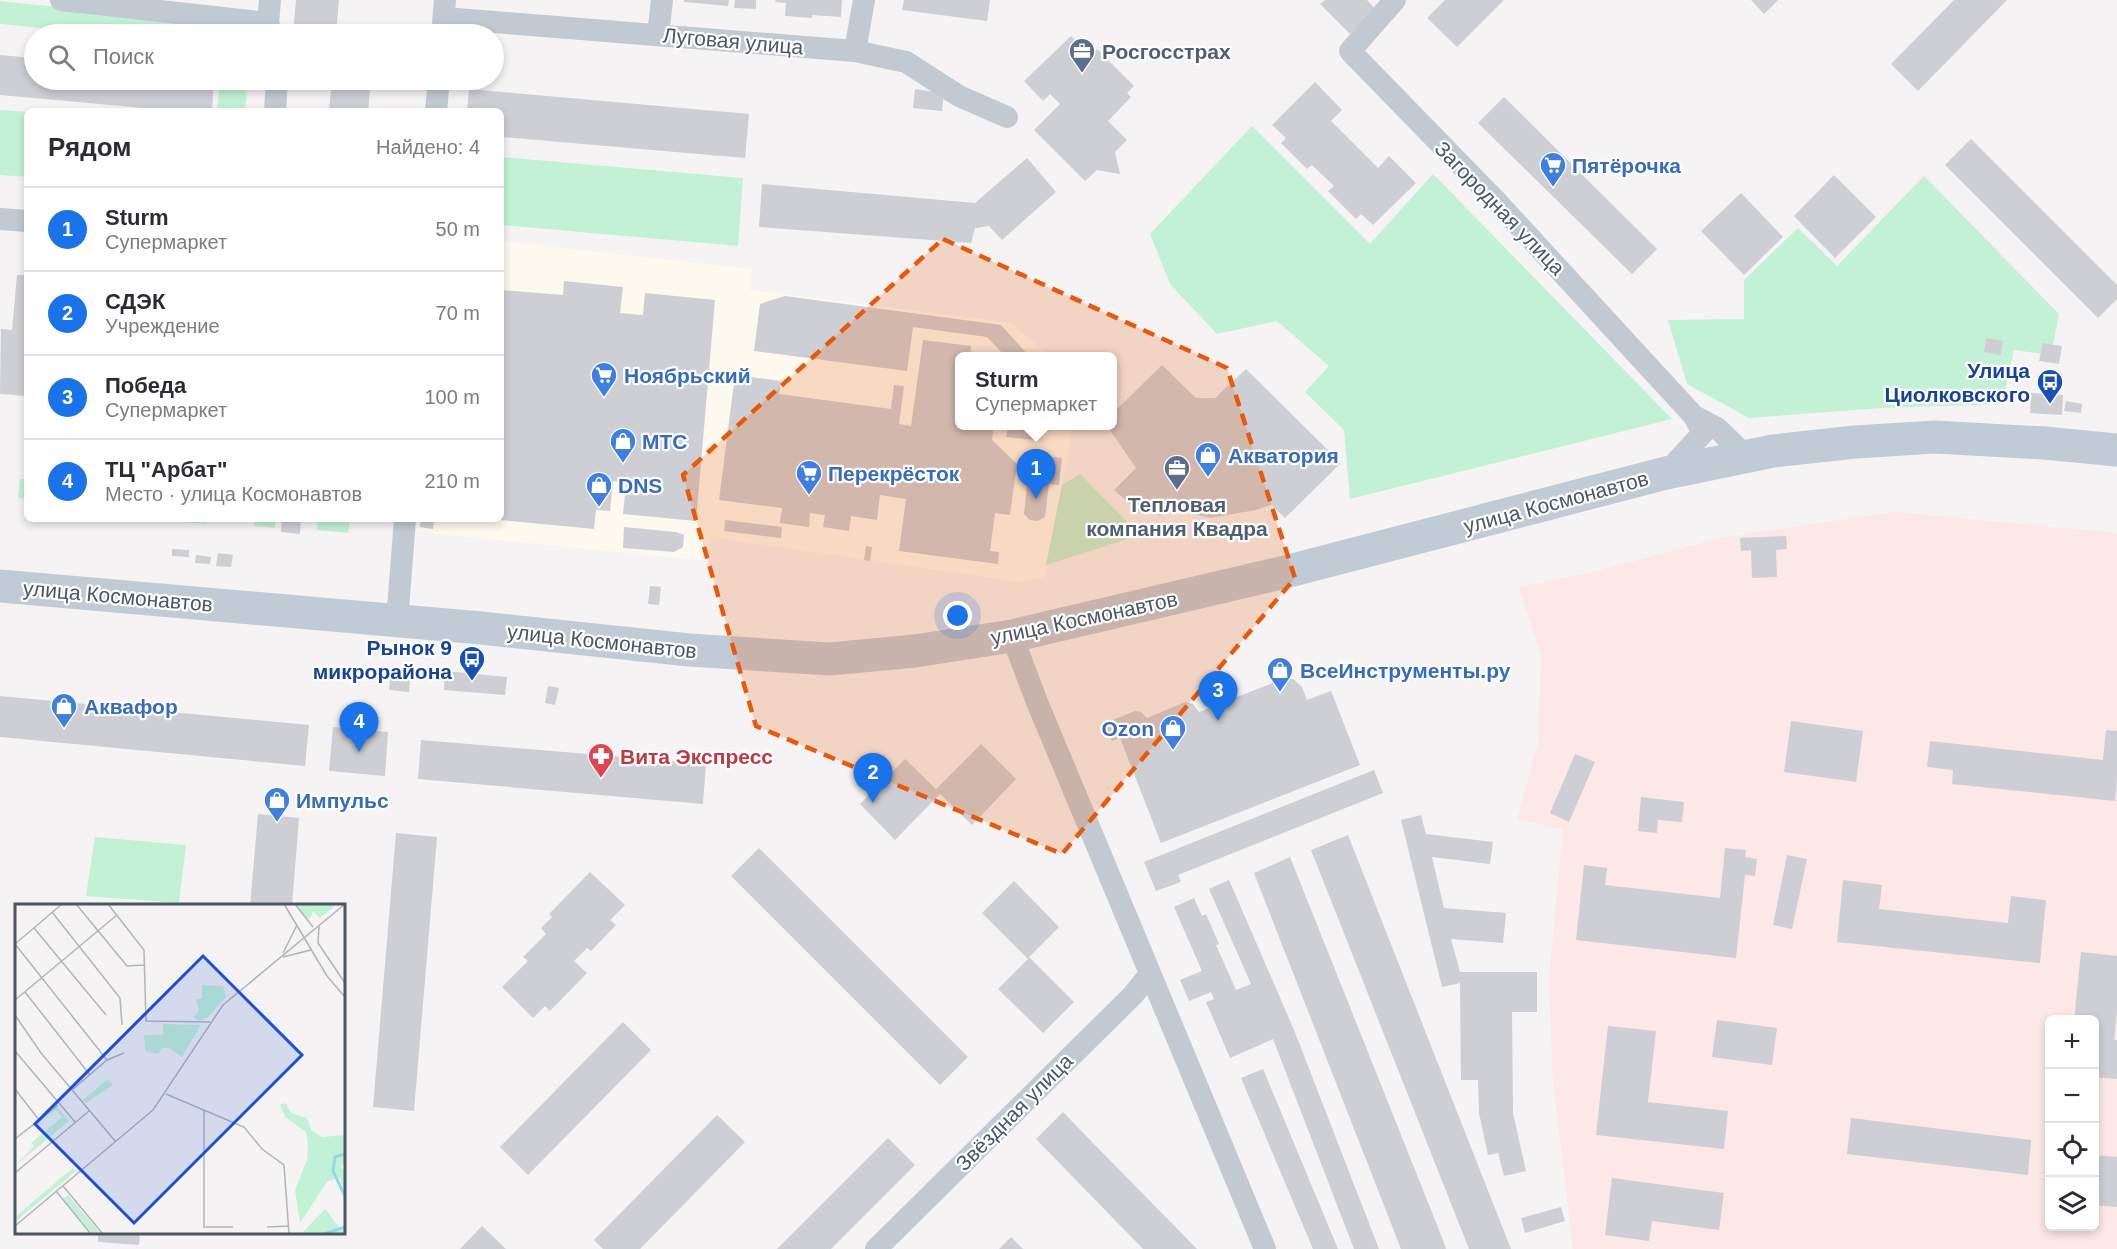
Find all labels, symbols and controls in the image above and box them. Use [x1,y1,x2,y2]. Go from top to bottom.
street label: Луговая улица [662,23,805,59]
search box [24,24,504,90]
office icon: Росгосстрах [1067,36,1097,74]
place label: Росгосстрах [1102,40,1231,63]
icon: search [45,41,78,74]
text: Поиск [93,44,154,69]
text: Рядом [48,132,131,162]
text: Найдено: 4 [376,136,480,158]
street label: Загородная улица [1430,136,1570,280]
supermarket icon: Пятёрочка [1538,150,1568,188]
place label: Пятёрочка [1572,154,1681,177]
text: Sturm [105,205,169,230]
text: 1 [62,218,73,240]
text: 50 m [436,218,480,240]
text: Супермаркет [105,231,227,253]
text: СДЭК [105,289,165,314]
text: 2 [62,302,73,324]
text: 70 m [436,302,480,324]
text: Учреждение [105,315,220,337]
popup [955,352,1117,430]
place label: Улица Циолковского [1885,359,2030,406]
supermarket icon: Ноябрьский [589,360,619,398]
place label: Ноябрьский [624,364,751,387]
text: Sturm [975,367,1039,392]
bus stop icon: Улица Циолковского [2035,367,2065,405]
text: Победа [105,373,186,398]
text: 3 [62,386,73,408]
text: 100 m [424,386,480,408]
text: Супермаркет [975,393,1097,415]
text: Супермаркет [105,399,227,421]
shop icon: МТС [608,426,638,464]
place label: МТС [642,430,688,453]
shop icon: Акватория [1193,440,1223,478]
place label: Акватория [1228,444,1339,467]
pin: 1 [1016,450,1056,499]
office icon: Тепловая компания Квадра [1162,453,1192,491]
text: ТЦ "Арбат" [105,457,227,482]
supermarket icon: Перекрёсток [794,458,824,496]
place label: Перекрёсток [828,462,960,485]
street label: улица Космонавтов [1461,466,1651,538]
text: 4 [62,470,73,492]
text: 210 m [424,470,480,492]
shop icon: DNS [584,470,614,508]
place label: DNS [618,474,662,497]
text: Место · улица Космонавтов [105,483,362,505]
place label: Тепловая компания Квадра [1086,493,1268,540]
street label: улица Космонавтов [22,576,214,616]
street label: улица Космонавтов [989,587,1179,649]
your location [943,601,972,630]
street label: улица Космонавтов [506,620,698,662]
place label: Рынок 9 микрорайона [313,636,452,683]
bus stop icon: Рынок 9 микрорайона [457,644,487,682]
shop icon: ВсеИнструменты.ру [1265,655,1295,693]
place label: ВсеИнструменты.ру [1300,659,1511,682]
pin: 3 [1198,672,1238,721]
shop icon: Аквафор [49,691,79,729]
place label: Аквафор [84,695,178,718]
pin: 4 [340,702,378,752]
shop icon: Ozon [1158,713,1188,751]
place label: Ozon [1102,717,1154,740]
pharmacy icon: Вита Экспресс [586,741,616,779]
place label: Вита Экспресс [620,745,773,768]
pin: 2 [854,754,892,803]
shop icon: Импульс [262,785,292,823]
place label: Импульс [296,789,389,812]
inset map [15,904,345,1234]
map controls [2045,1015,2099,1231]
button: + [2045,1015,2099,1069]
street label: Звёздная улица [951,1049,1077,1175]
button: − [2045,1069,2099,1123]
button: locate [2045,1123,2099,1177]
button: layers [2045,1177,2099,1231]

